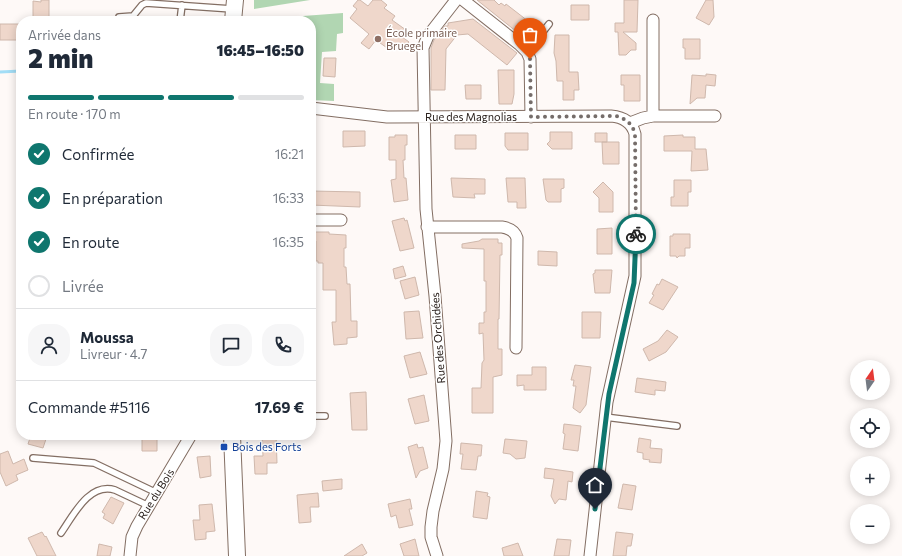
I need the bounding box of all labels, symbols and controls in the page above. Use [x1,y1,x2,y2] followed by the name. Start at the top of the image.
[513,18,547,59] pin
[519,24,541,46] icon: bag
[386,25,457,52] place label: École primaire Bruegel
[28,27,101,43] text: Arrivée dans
[373,34,383,44] marker: École primaire Bruegel
[216,41,304,59] text: 16:45–16:50
[28,42,93,73] text: 2 min
[28,106,121,122] text: En route · 170 m
[425,110,517,123] street label: Rue des Magnolias
[28,143,50,165] icon: check
[62,145,135,163] text: Confirmée
[275,146,304,162] text: 16:21
[28,187,50,209] icon: check
[62,189,163,207] text: En préparation
[273,190,304,206] text: 16:33
[616,214,656,254] courier
[625,223,647,245] icon: bike
[28,231,50,253] icon: check
[62,233,119,251] text: En route
[273,234,304,250] text: 16:35
[62,277,104,295] text: Livrée
[428,292,447,384] street label: Rue des Orchidées
[28,324,70,366] button: person
[210,324,252,366] button: chat
[262,324,304,366] button: phone
[80,328,134,346] text: Moussa
[80,346,147,362] text: Livreur · 4.7
[850,360,890,400] north arrow
[850,360,890,544] map controls
[28,398,150,416] text: Commande #5116
[255,398,304,416] text: 17.69 €
[850,408,890,448] button: locate
[232,440,301,453] place label: Bois des Forts
[219,442,229,452] marker: Bois des Forts
[850,456,890,496] button: +
[135,466,176,522] street label: Rue du Bois
[578,468,612,509] pin
[584,474,606,496] icon: home
[850,504,890,544] button: −

